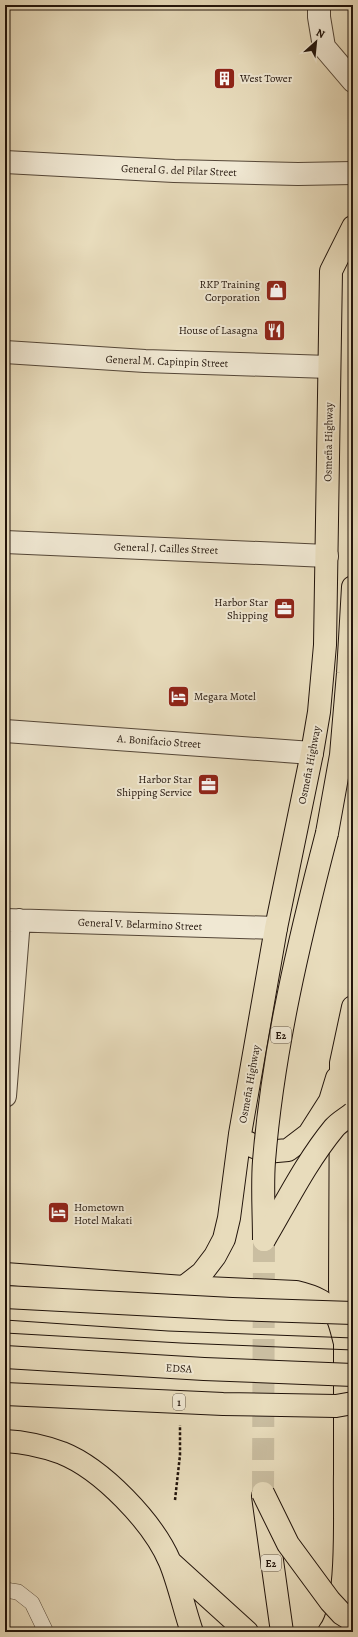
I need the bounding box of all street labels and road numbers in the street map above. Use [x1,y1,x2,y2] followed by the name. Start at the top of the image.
[121,161,237,180] street label: General G. del Pilar Street
[105,352,229,371] street label: General M. Capinpin Street
[320,402,337,482] street label: Osmeña Highway
[114,539,219,558] street label: General J. Cailles Street
[295,725,324,806] street label: Osmeña Highway
[116,731,202,752] street label: A. Bonifacio Street
[78,915,203,934] street label: General V. Belarmino Street
[271,1027,291,1043] road number: E2
[235,1044,264,1125] street label: Osmeña Highway
[165,1360,193,1377] street label: EDSA
[173,1394,185,1410] road number: 1
[261,1555,281,1571] road number: E2

